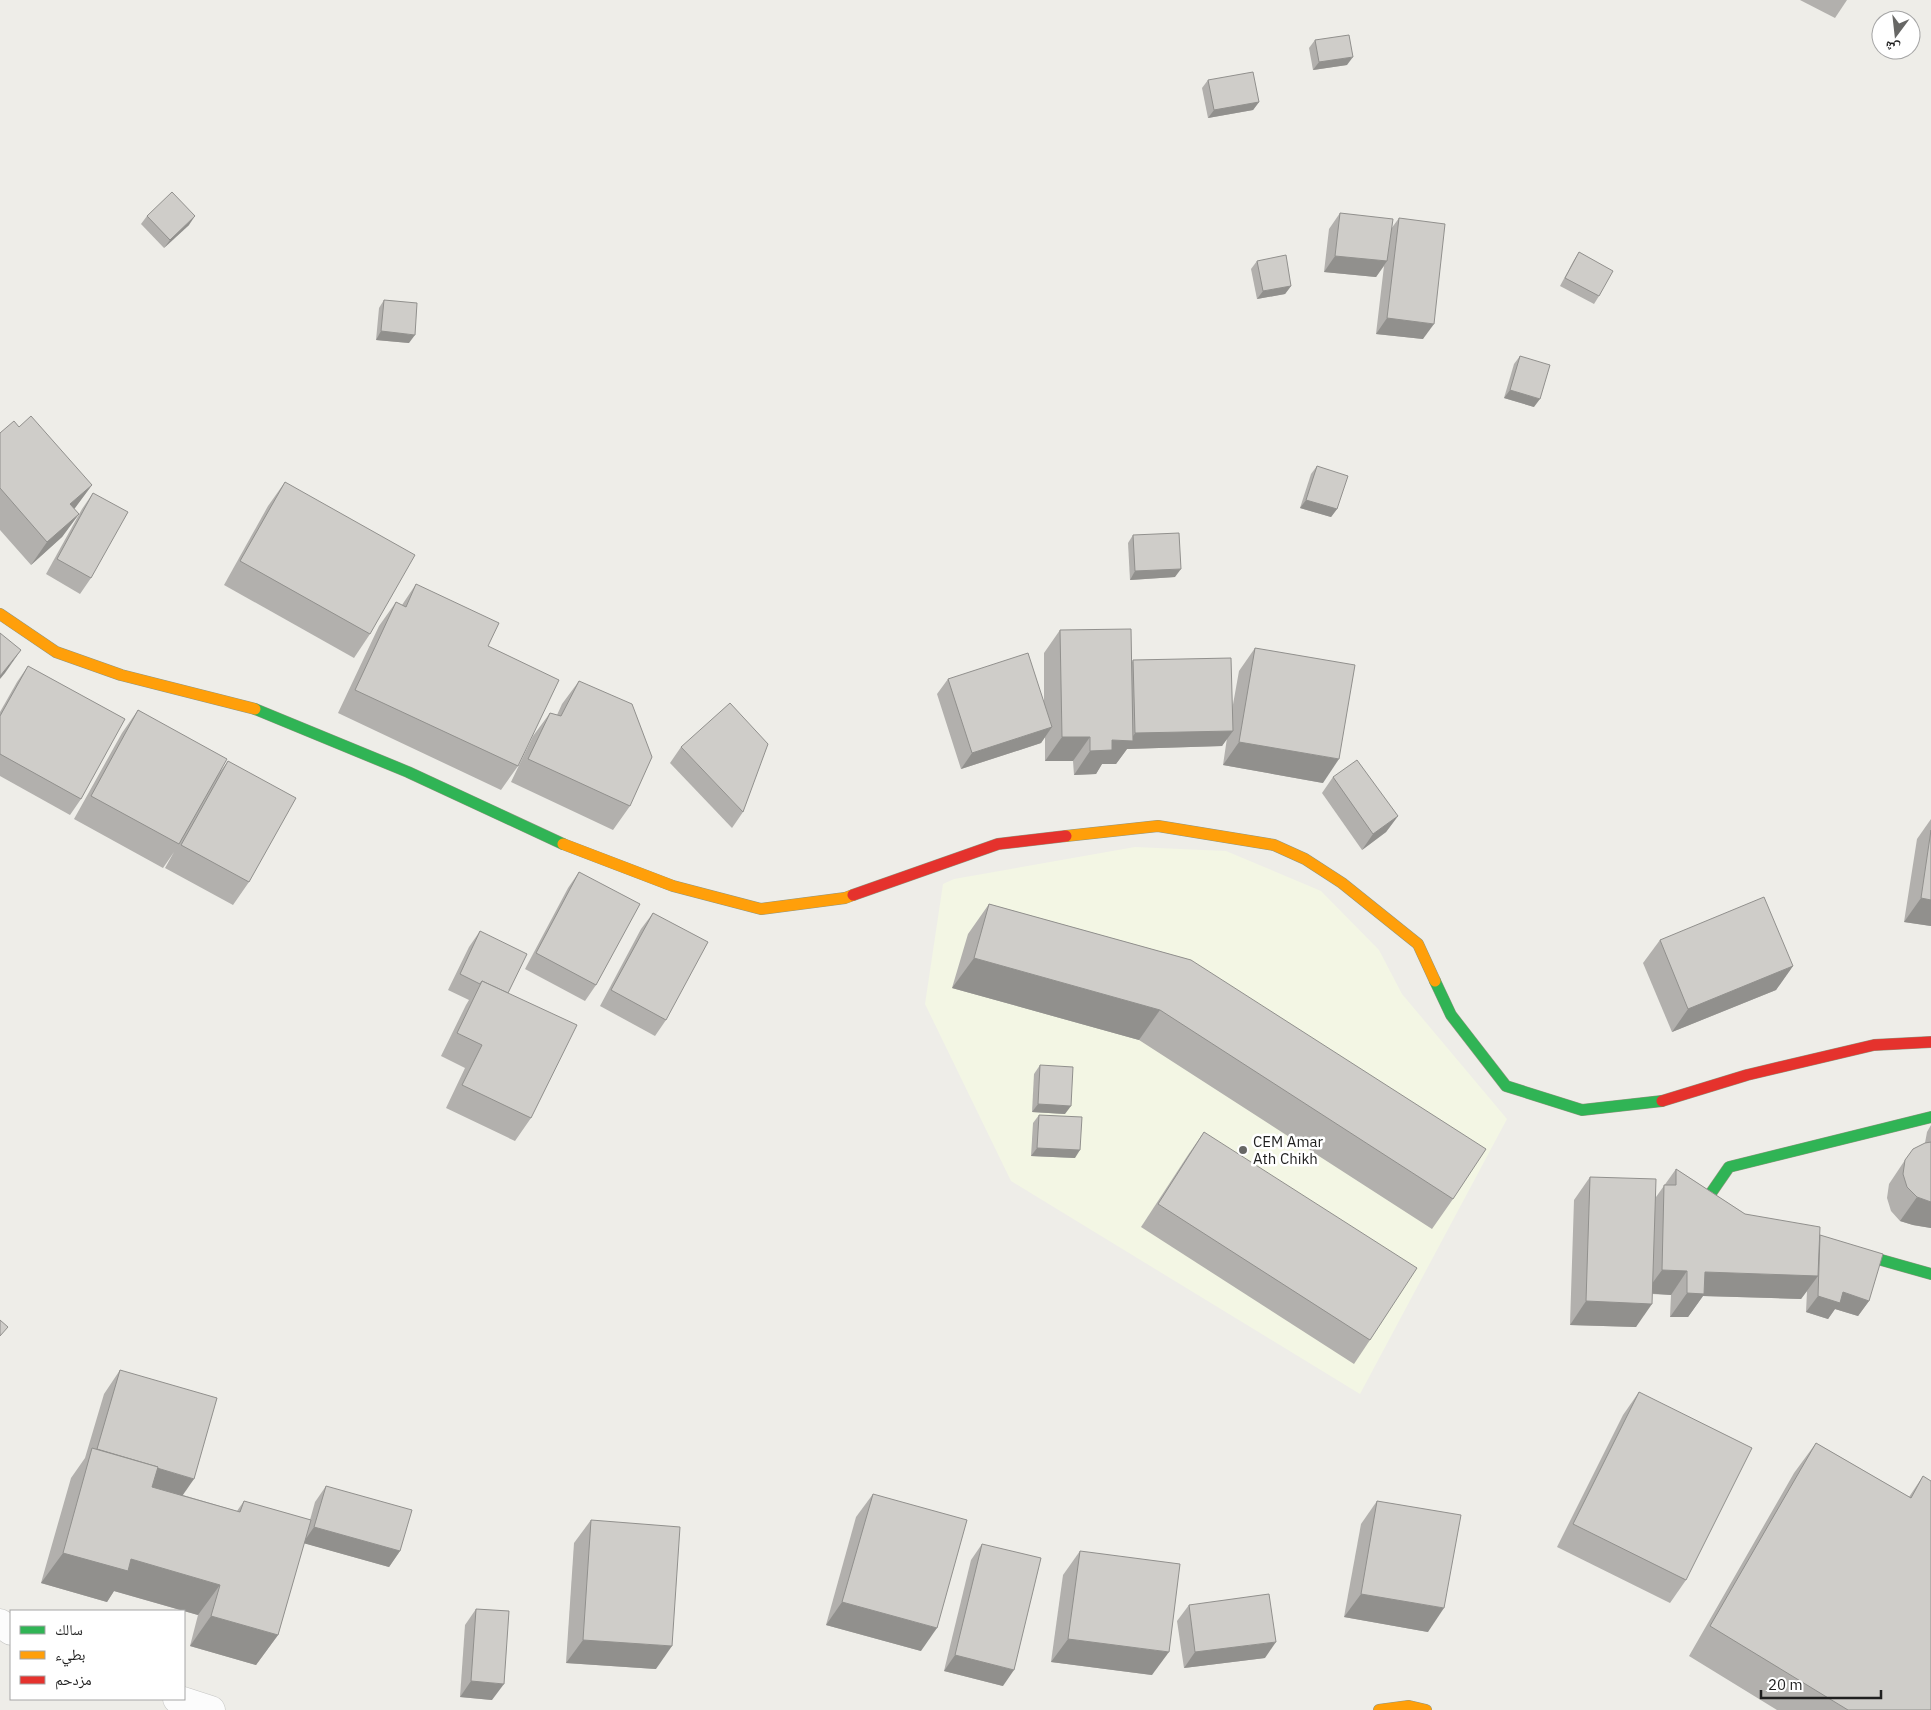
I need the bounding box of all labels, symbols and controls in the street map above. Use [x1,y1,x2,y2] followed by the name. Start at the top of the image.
[1871,10,1921,60] north arrow
[1883,37,1902,58] text: ش
[1253,1132,1324,1168] place label: CEM Amar Ath Chikh
[1237,1144,1249,1156] marker: CEM Amar Ath Chikh
[10,1610,185,1700] legend
[55,1620,83,1639] text: سالك
[55,1645,85,1667] text: بطيء
[1761,1668,1881,1700] scale bar
[55,1670,92,1690] text: مزدحم
[1768,1675,1803,1694] text: 20 m

